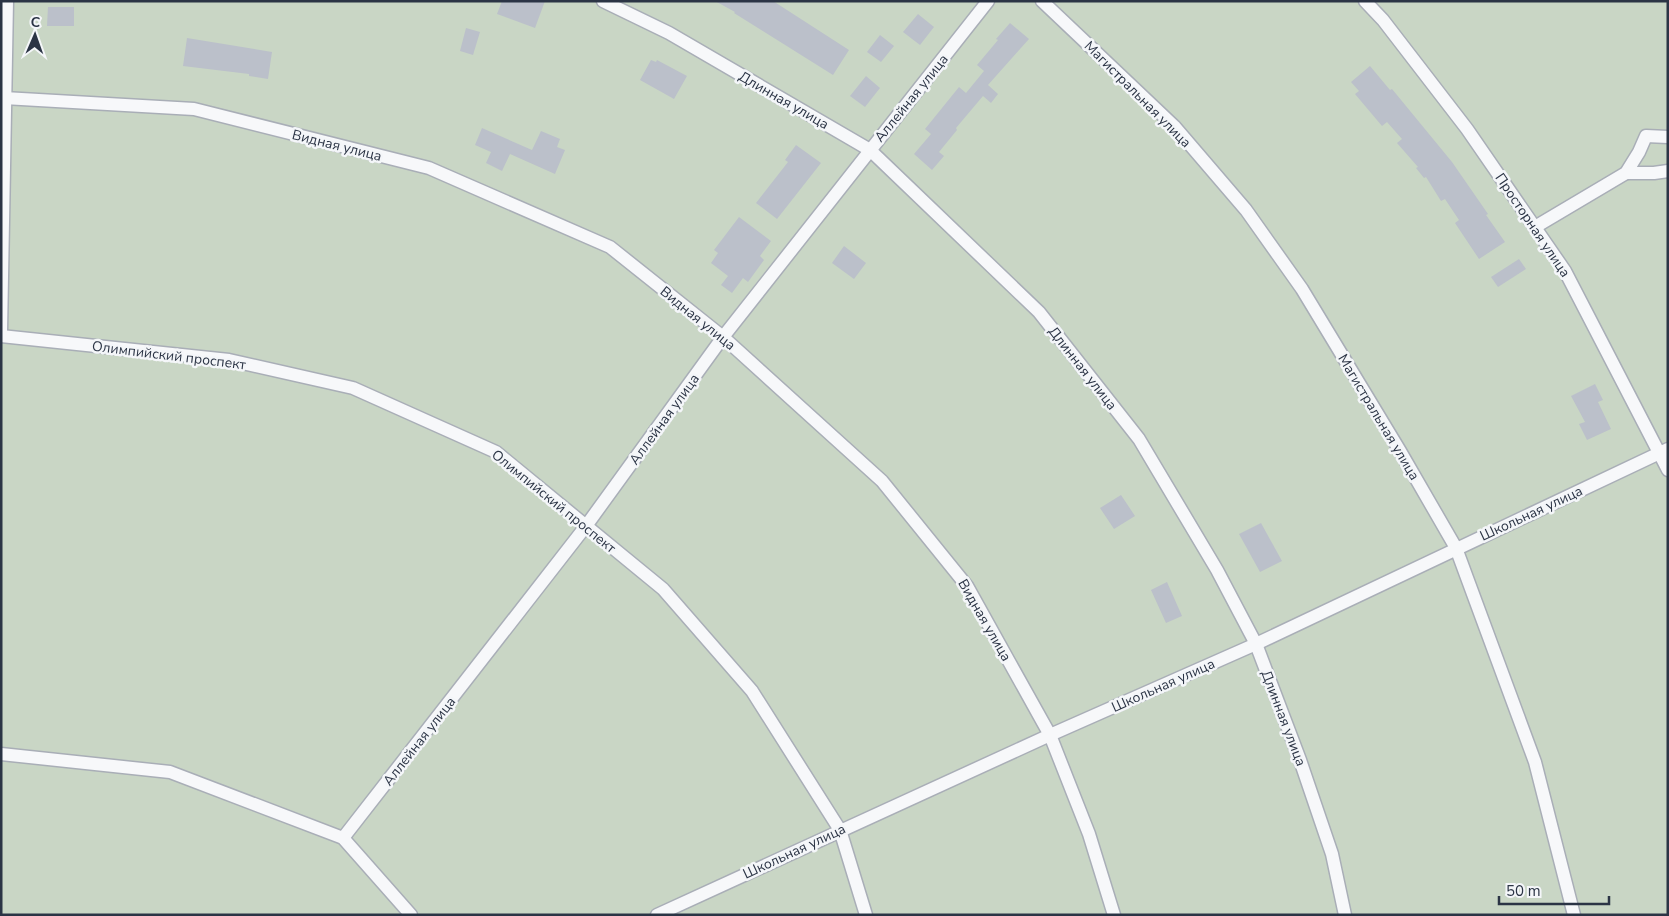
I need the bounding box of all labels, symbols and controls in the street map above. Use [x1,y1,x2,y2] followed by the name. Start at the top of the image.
[10,10,60,60] north arrow
[30,13,41,32] text: С
[1080,37,1195,152] street label: Магистральная улица
[870,50,953,146] street label: Аллейная улица
[735,67,832,134] street label: Длинная улица
[290,125,384,166] street label: Видная улица
[1491,169,1575,281] street label: Просторная улица
[656,282,739,355] street label: Видная улица
[1044,323,1121,414] street label: Длинная улица
[91,337,248,374] street label: Олимпийский проспект
[1333,351,1424,484] street label: Магистральная улица
[625,370,704,469] street label: Аллейная улица
[488,445,620,558] street label: Олимпийский проспект
[1477,481,1586,546] street label: Школьная улица
[953,576,1016,665] street label: Видная улица
[1108,654,1218,717] street label: Школьная улица
[1257,667,1311,769] street label: Длинная улица
[379,693,460,790] street label: Аллейная улица
[740,819,849,884] street label: Школьная улица
[1499,874,1609,906] scale bar
[1506,881,1541,901] text: 50 m

